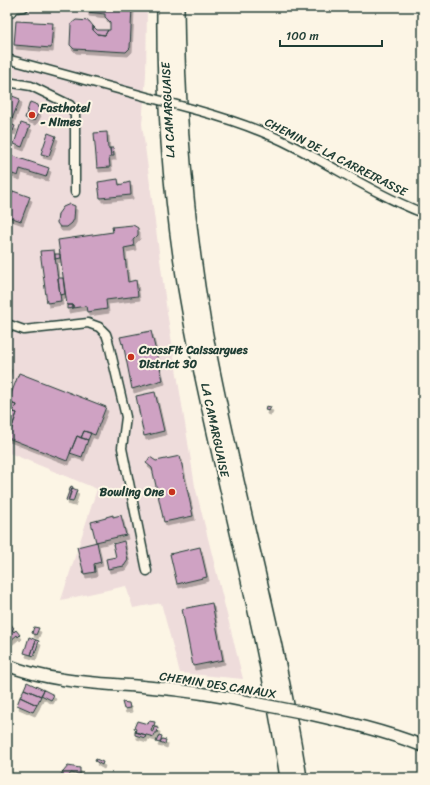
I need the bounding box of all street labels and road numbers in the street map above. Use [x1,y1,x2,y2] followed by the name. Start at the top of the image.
[154,60,181,159] street label: LA CAMARGUAISE
[261,111,412,203] street label: CHEMIN DE LA CARREIRASSE
[194,381,236,481] street label: LA CAMARGUAISE
[158,665,278,705] street label: CHEMIN DES CANAUX

